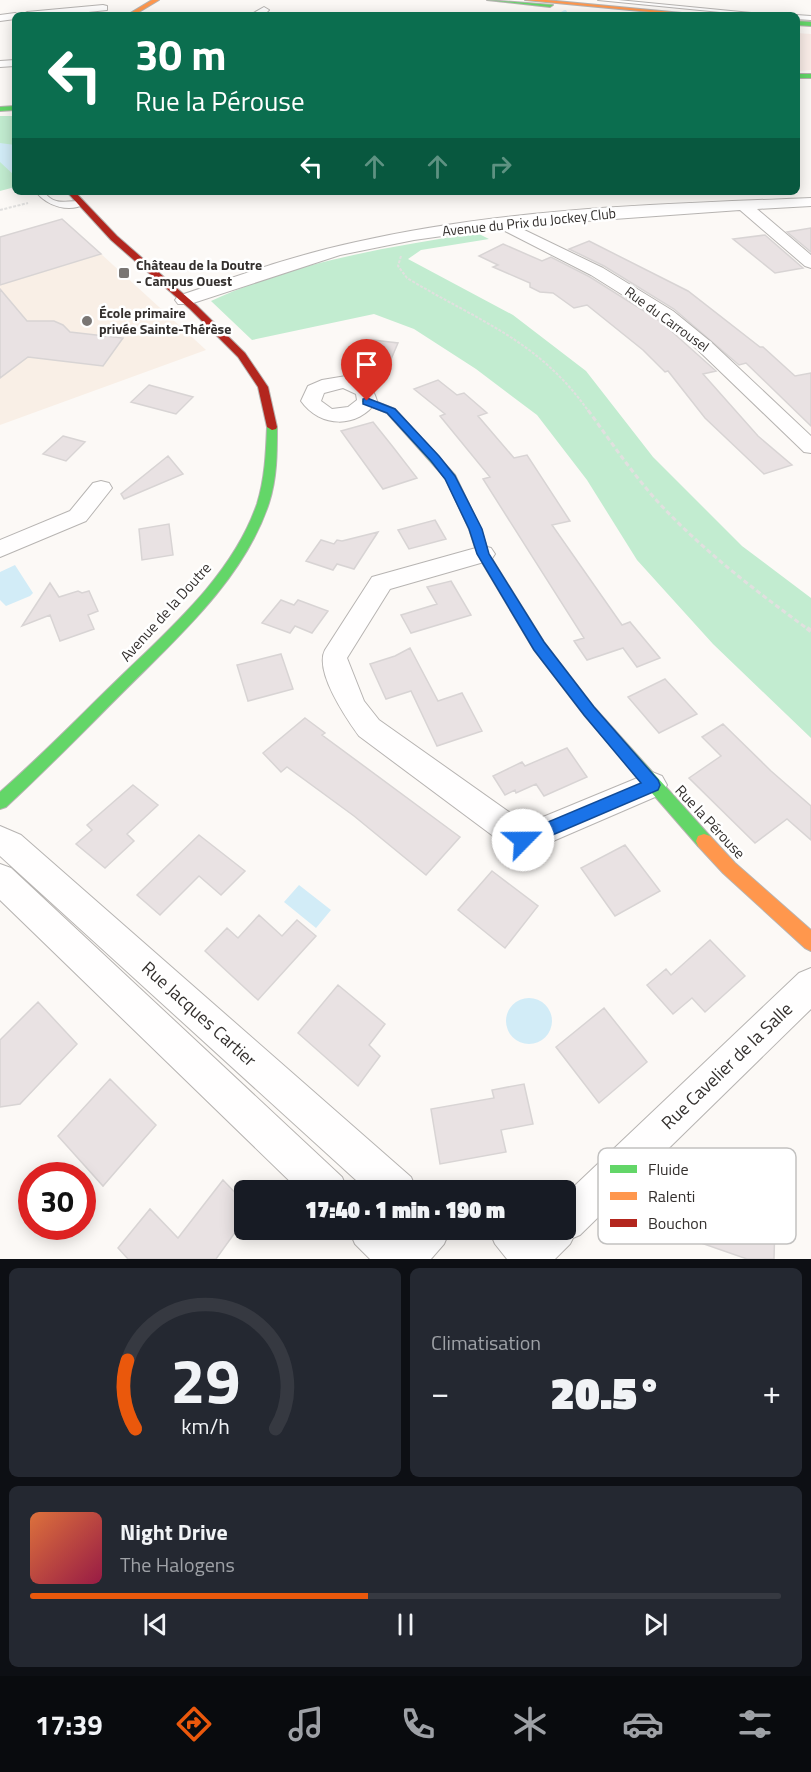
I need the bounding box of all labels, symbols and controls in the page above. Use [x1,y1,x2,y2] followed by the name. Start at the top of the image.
[135,22,227,86] text: 30 m
[36,36,114,114] icon: left
[135,80,305,121] text: Rue la Pérouse
[295,150,328,183] icon: left
[358,150,391,183] icon: ahead
[421,150,454,183] icon: ahead
[484,150,517,183] icon: right
[441,202,617,241] street label: Avenue du Prix du Jockey Club
[136,254,262,291] place label: Château de la Doutre - Campus Ouest
[117,266,131,280] marker: Château de la Doutre - Campus Ouest
[621,281,714,356] street label: Rue du Carrousel
[99,302,231,339] place label: École primaire privée Sainte-Thérèse
[80,314,94,328] marker: École primaire privée Sainte-Thérèse
[341,339,392,401] pin
[350,348,383,381] icon: arrive
[115,557,217,666] street label: Avenue de la Doutre
[670,779,751,864] street label: Rue la Pérouse
[491,808,555,872] position arrow
[136,955,263,1073] street label: Rue Jacques Cartier
[655,996,798,1136] street label: Rue Cavelier de la Salle
[598,1148,796,1244] legend
[648,1157,689,1181] text: Fluide
[18,1162,96,1240] speed limit sign: 30
[648,1184,695,1208] text: Ralenti
[305,1193,505,1227] text: 17:40 · 1 min · 190 m
[648,1211,707,1235] text: Bouchon
[431,1327,541,1358] text: Climatisation
[170,1332,240,1427] text: 29
[550,1358,662,1426] text: 20.5°
[431,1367,449,1417] text: −
[763,1367,781,1417] text: +
[181,1411,229,1443] text: km/h
[120,1515,228,1549] text: Night Drive
[120,1549,235,1580] text: The Halogens
[139,1608,172,1641] icon: previous
[389,1608,422,1641] icon: pause
[639,1608,672,1641] icon: next
[173,1703,215,1745] icon: directions
[285,1703,327,1745] icon: music
[397,1703,439,1745] icon: phone
[509,1703,551,1745] icon: climate
[622,1703,664,1745] icon: car
[734,1703,776,1745] icon: filters
[35,1704,103,1745] text: 17:39

